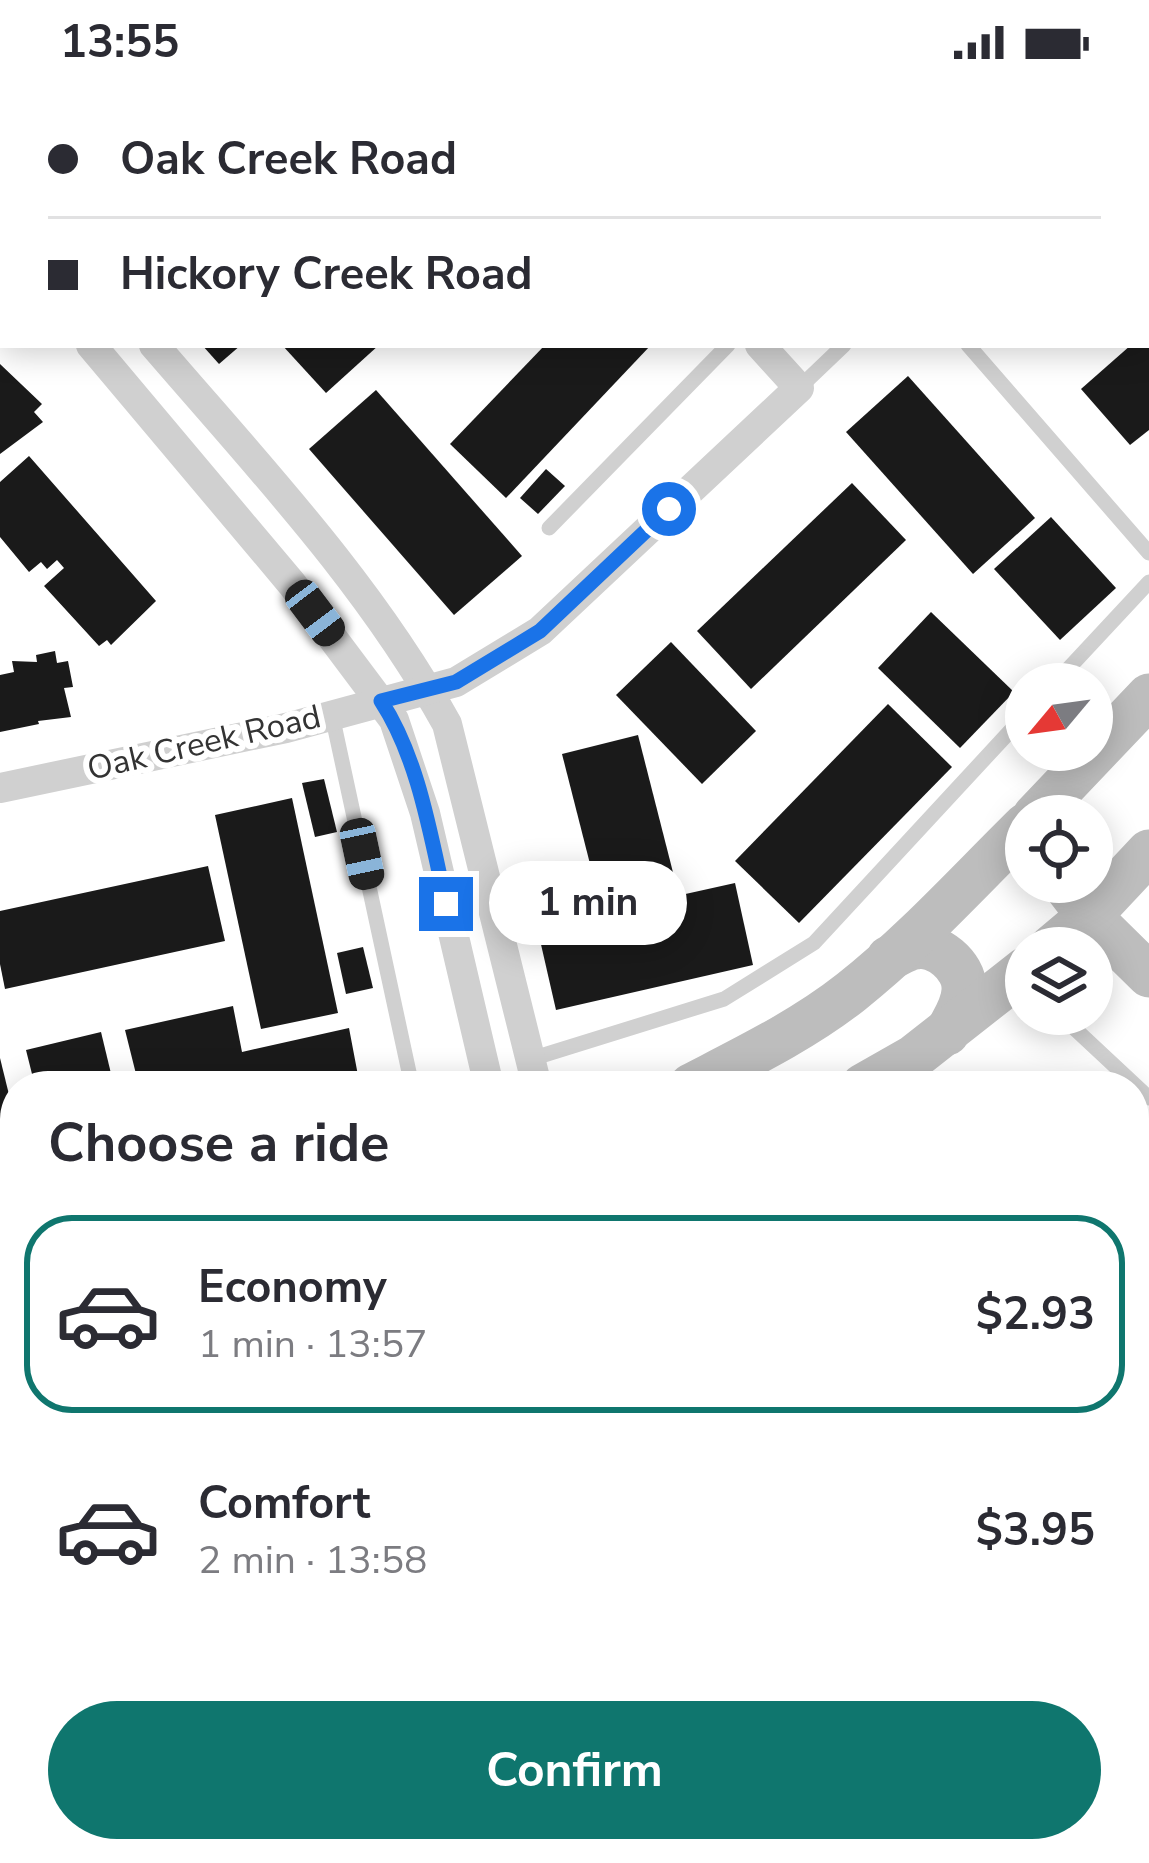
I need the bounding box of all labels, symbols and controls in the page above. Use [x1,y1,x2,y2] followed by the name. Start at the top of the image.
[60,12,179,73] text: 13:55
[120,129,457,190] text: Oak Creek Road
[120,244,533,305] text: Hickory Creek Road
[642,482,696,536] route start
[279,573,351,653] car
[1005,663,1113,771] north arrow
[1005,663,1113,1035] map controls
[83,694,325,792] street label: Oak Creek Road
[1005,795,1113,903] button: locate
[337,815,387,893] car
[488,862,686,946] callout: 1 min
[538,876,638,929] text: 1 min
[419,877,473,931] route end
[1005,927,1113,1035] button: layers
[48,1106,389,1180] text: Choose a ride
[198,1257,387,1318] text: Economy
[54,1260,162,1368] icon: car
[976,1284,1095,1345] text: $2.93
[198,1318,427,1371] text: 1 min · 13:57
[198,1473,370,1534] text: Comfort
[54,1476,162,1584] icon: car
[976,1500,1095,1561] text: $3.95
[198,1534,427,1587] text: 2 min · 13:58
[48,1701,1101,1839] button: Confirm

